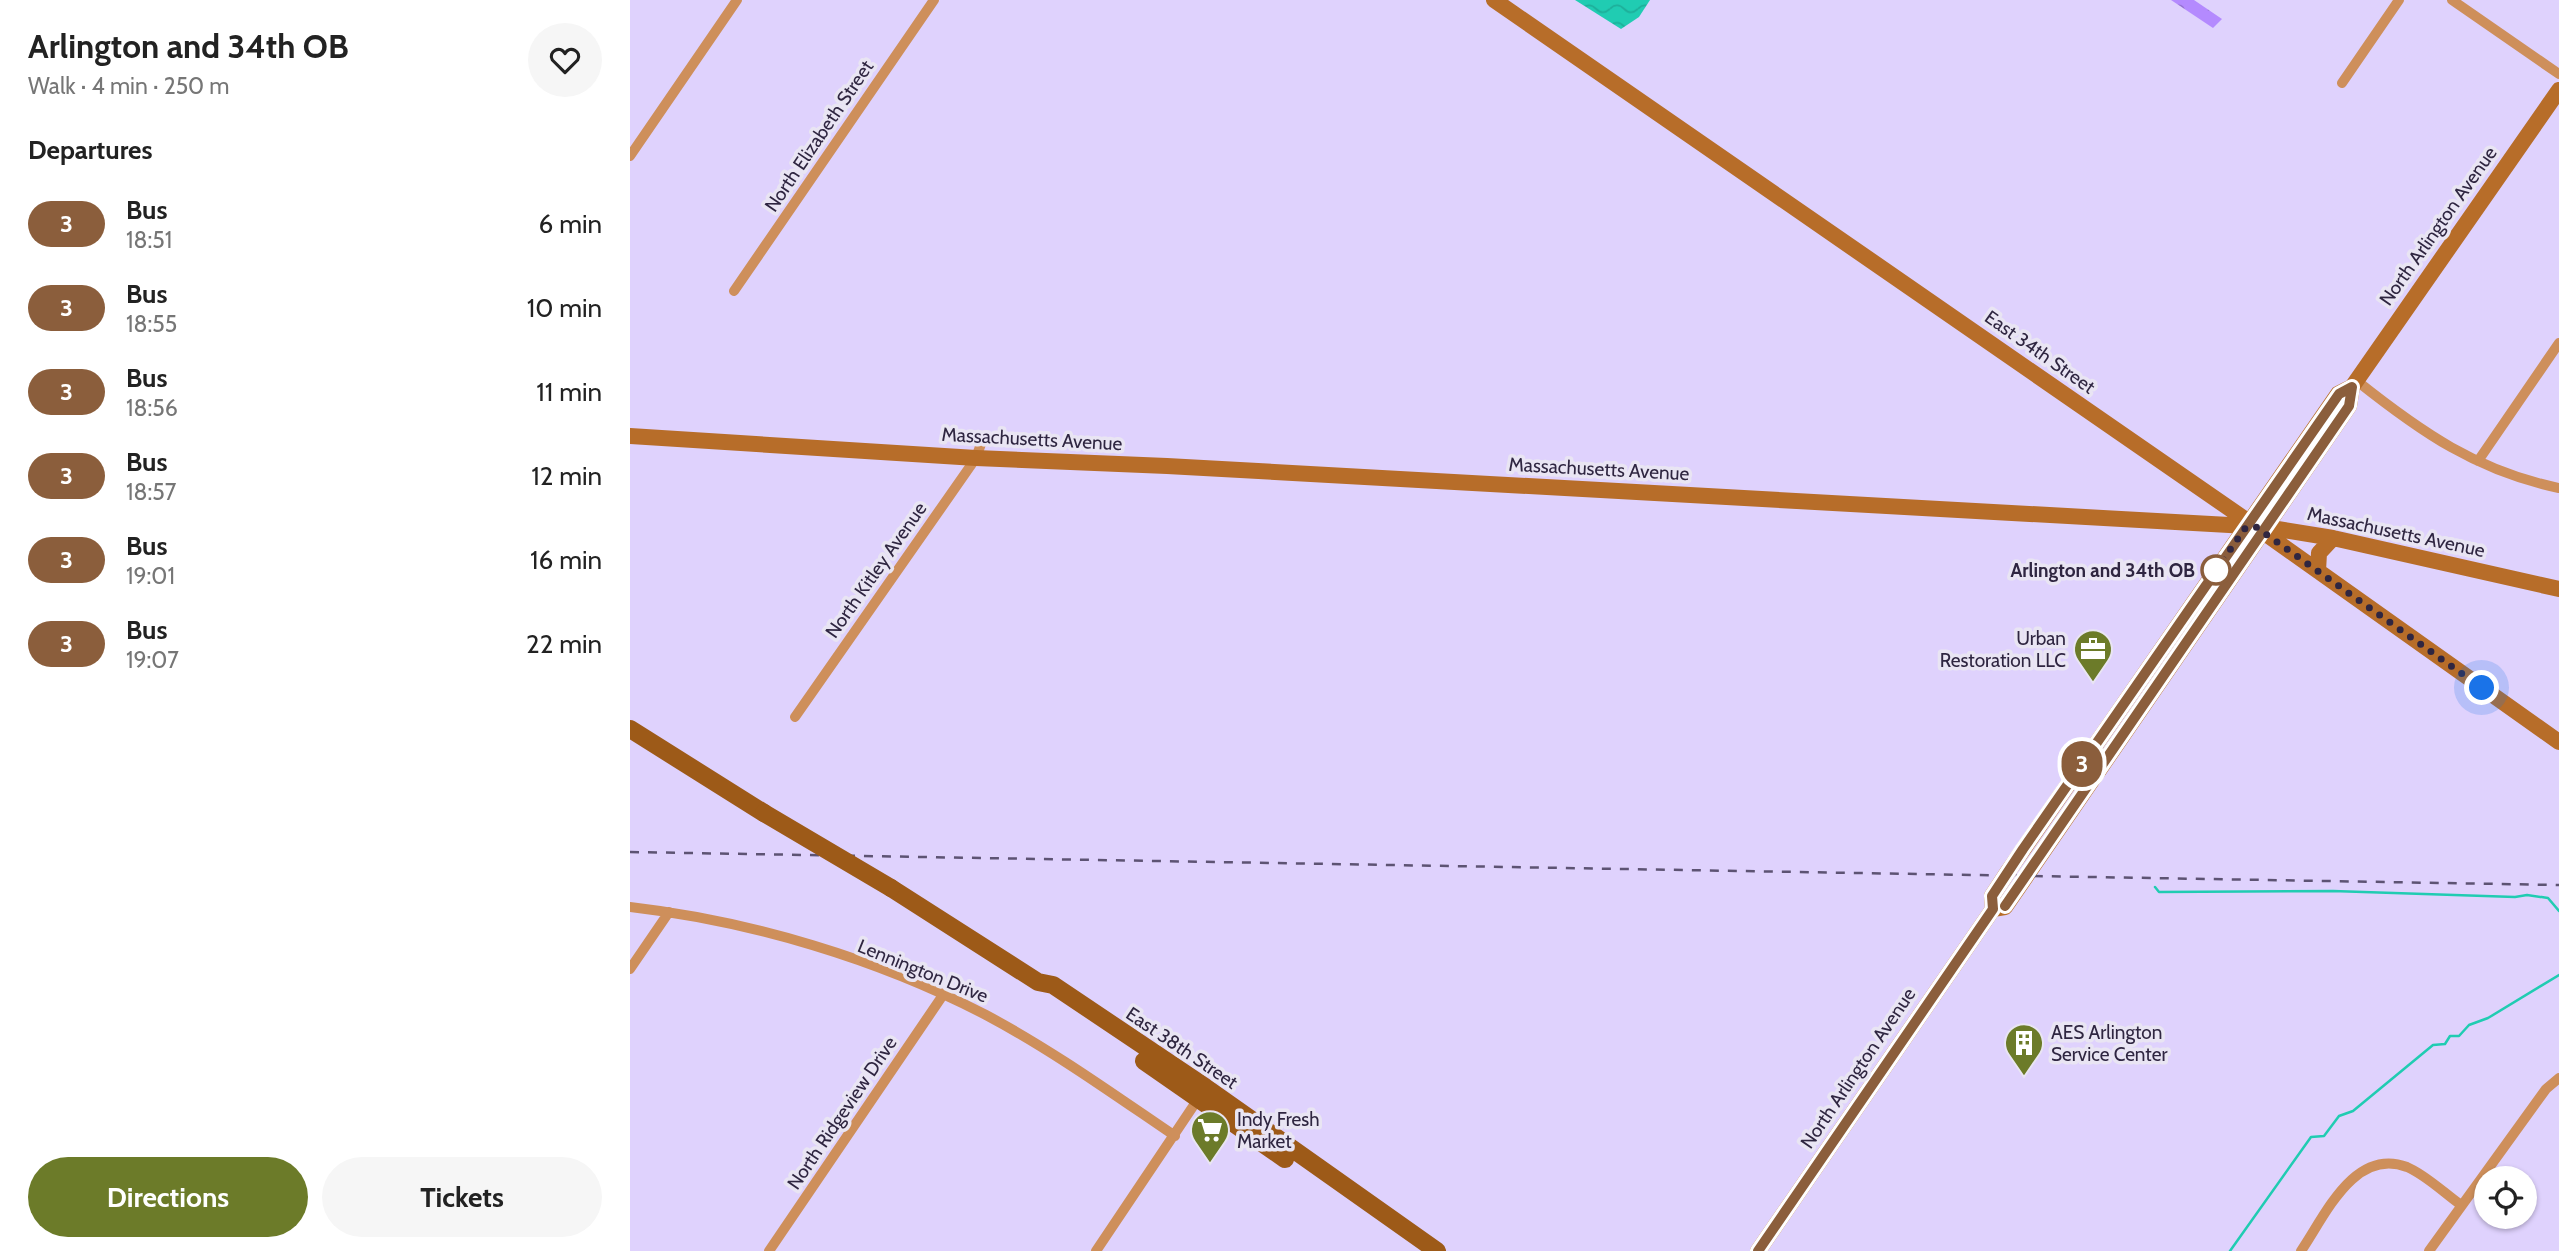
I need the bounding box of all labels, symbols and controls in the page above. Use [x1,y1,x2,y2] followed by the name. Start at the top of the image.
[528,23,602,97] button: heart
[28,26,349,66] text: Arlington and 34th OB
[760,55,879,216] street label: North Elizabeth Street
[28,72,230,100] text: Walk · 4 min · 250 m
[28,134,152,166] text: Departures
[2374,142,2502,310] street label: North Arlington Avenue
[126,194,167,226] text: Bus
[539,208,602,240] text: 6 min
[60,209,73,238] text: 3
[126,226,172,254] text: 18:51
[126,278,167,310] text: Bus
[527,292,602,324] text: 10 min
[60,293,73,322] text: 3
[1980,306,2100,399] street label: East 34th Street
[126,310,177,338] text: 18:55
[126,362,167,394] text: Bus
[536,376,602,408] text: 11 min
[60,377,73,406] text: 3
[126,394,178,422] text: 18:56
[941,423,1123,455] street label: Massachusetts Avenue
[126,446,167,478] text: Bus
[1508,453,1690,485] street label: Massachusetts Avenue
[531,460,602,492] text: 12 min
[60,461,73,490] text: 3
[126,478,176,506] text: 18:57
[821,498,932,642] street label: North Kitley Avenue
[2305,502,2487,562] street label: Massachusetts Avenue
[126,530,167,562] text: Bus
[530,544,602,576] text: 16 min
[60,545,73,574] text: 3
[2201,555,2231,585] marker: Arlington and 34th OB
[2010,559,2195,582] place label: Arlington and 34th OB
[126,562,175,590] text: 19:01
[126,614,167,646] text: Bus
[1940,627,2066,672] place label: Urban Restoration LLC
[526,628,602,660] text: 22 min
[2072,628,2114,683] office icon: Urban Restoration LLC
[60,629,73,658] text: 3
[126,646,179,674] text: 19:07
[2464,670,2499,705] your location
[2059,741,2105,787] line badge: 3
[2076,749,2088,778] text: 3
[854,934,992,1008] street label: Lennington Drive
[1796,983,1920,1153] street label: North Arlington Avenue
[1122,1002,1243,1094] street label: East 38th Street
[2051,1021,2167,1066] place label: AES Arlington Service Center
[2003,1022,2045,1077] building icon: AES Arlington Service Center
[782,1032,902,1194] street label: North Ridgeview Drive
[1237,1108,1319,1153] place label: Indy Fresh Market
[1189,1109,1231,1164] supermarket icon: Indy Fresh Market
[28,1157,308,1237] button: Directions
[322,1157,602,1237] button: Tickets
[2474,1166,2537,1229] map controls
[2474,1166,2537,1229] button: locate

